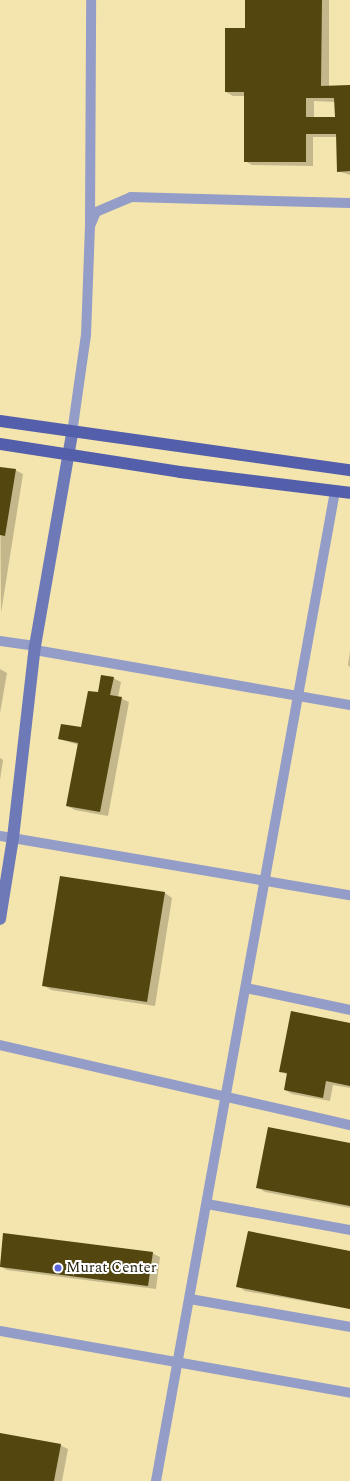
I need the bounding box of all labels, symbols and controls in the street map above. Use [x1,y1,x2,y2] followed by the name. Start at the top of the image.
[66,1259,157,1277] place label: Murat Center
[53,1263,63,1273] marker: Murat Center

